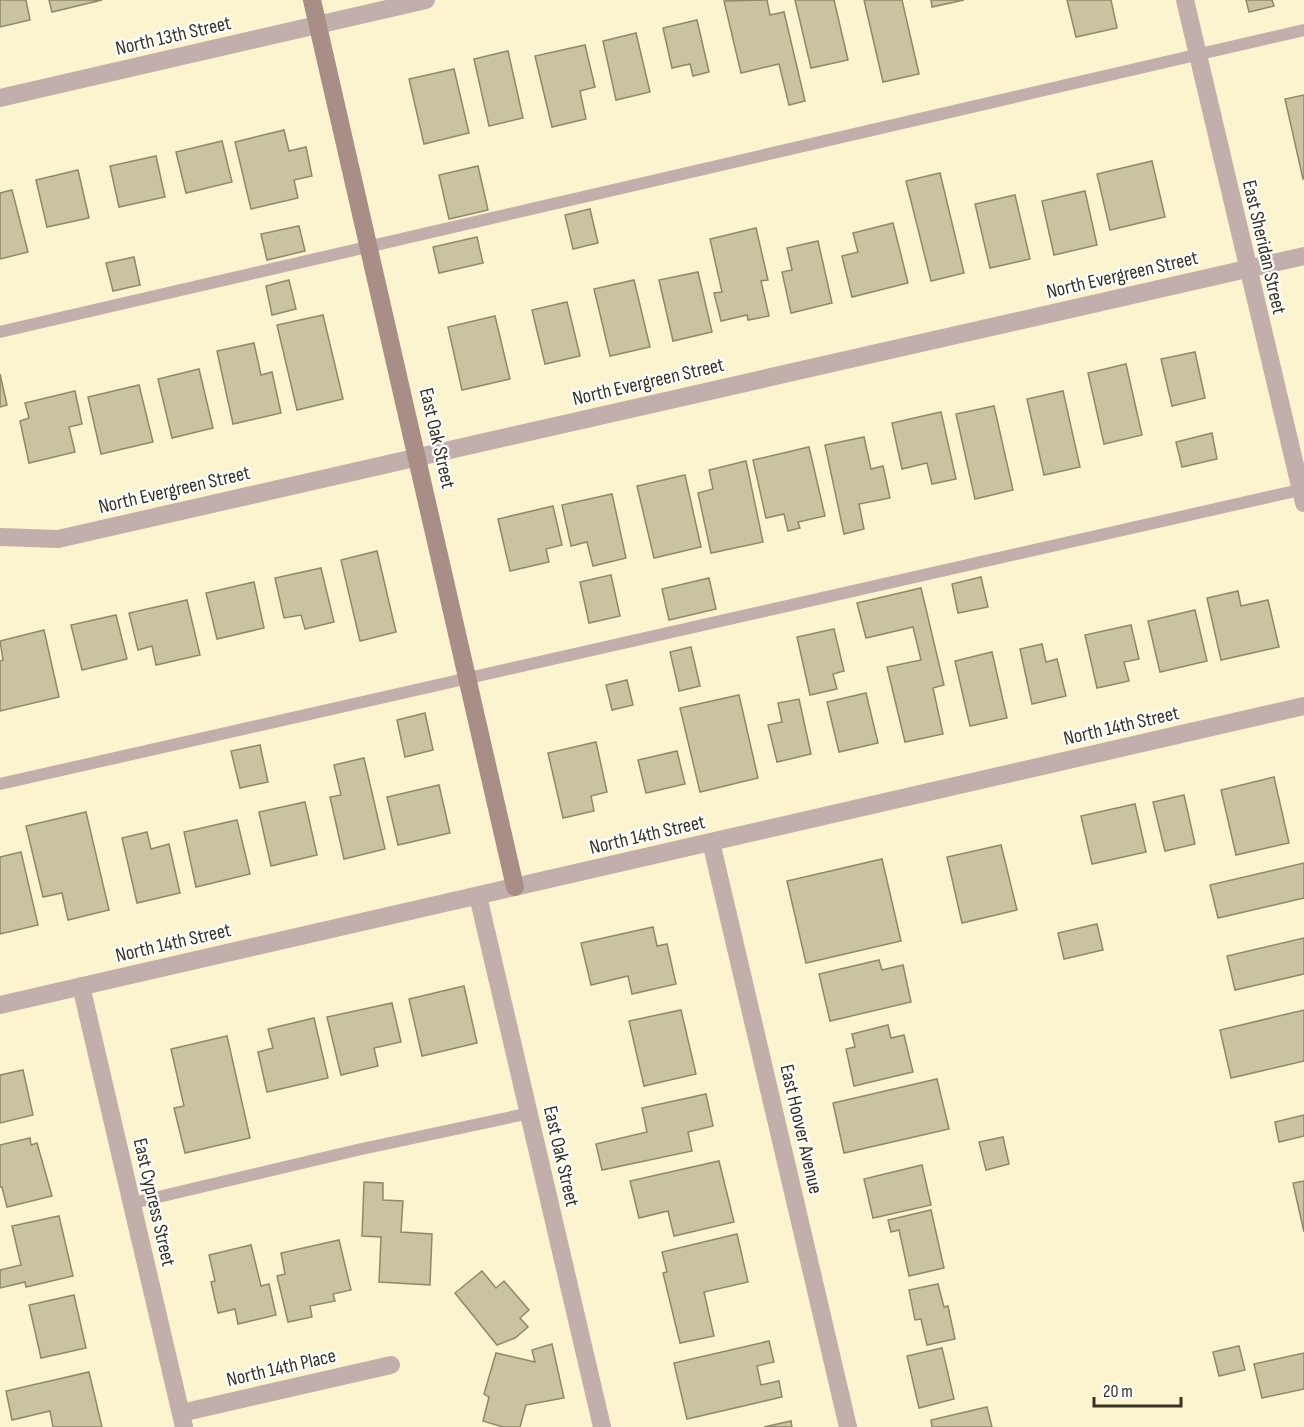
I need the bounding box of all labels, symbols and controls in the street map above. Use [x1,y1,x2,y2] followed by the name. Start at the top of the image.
[113,11,233,61] street label: North 13th Street
[1237,178,1291,317] street label: East Sheridan Street
[1044,246,1200,304] street label: North Evergreen Street
[570,353,726,411] street label: North Evergreen Street
[414,386,460,491] street label: East Oak Street
[96,461,252,519] street label: North Evergreen Street
[1061,701,1181,751] street label: North 14th Street
[587,810,707,860] street label: North 14th Street
[113,918,233,968] street label: North 14th Street
[774,1062,828,1196] street label: East Hoover Avenue
[538,1104,584,1209] street label: East Oak Street
[128,1136,180,1269] street label: East Cypress Street
[224,1344,338,1392] street label: North 14th Place
[1094,1370,1181,1408] scale bar
[1103,1381,1133,1402] text: 20 m

